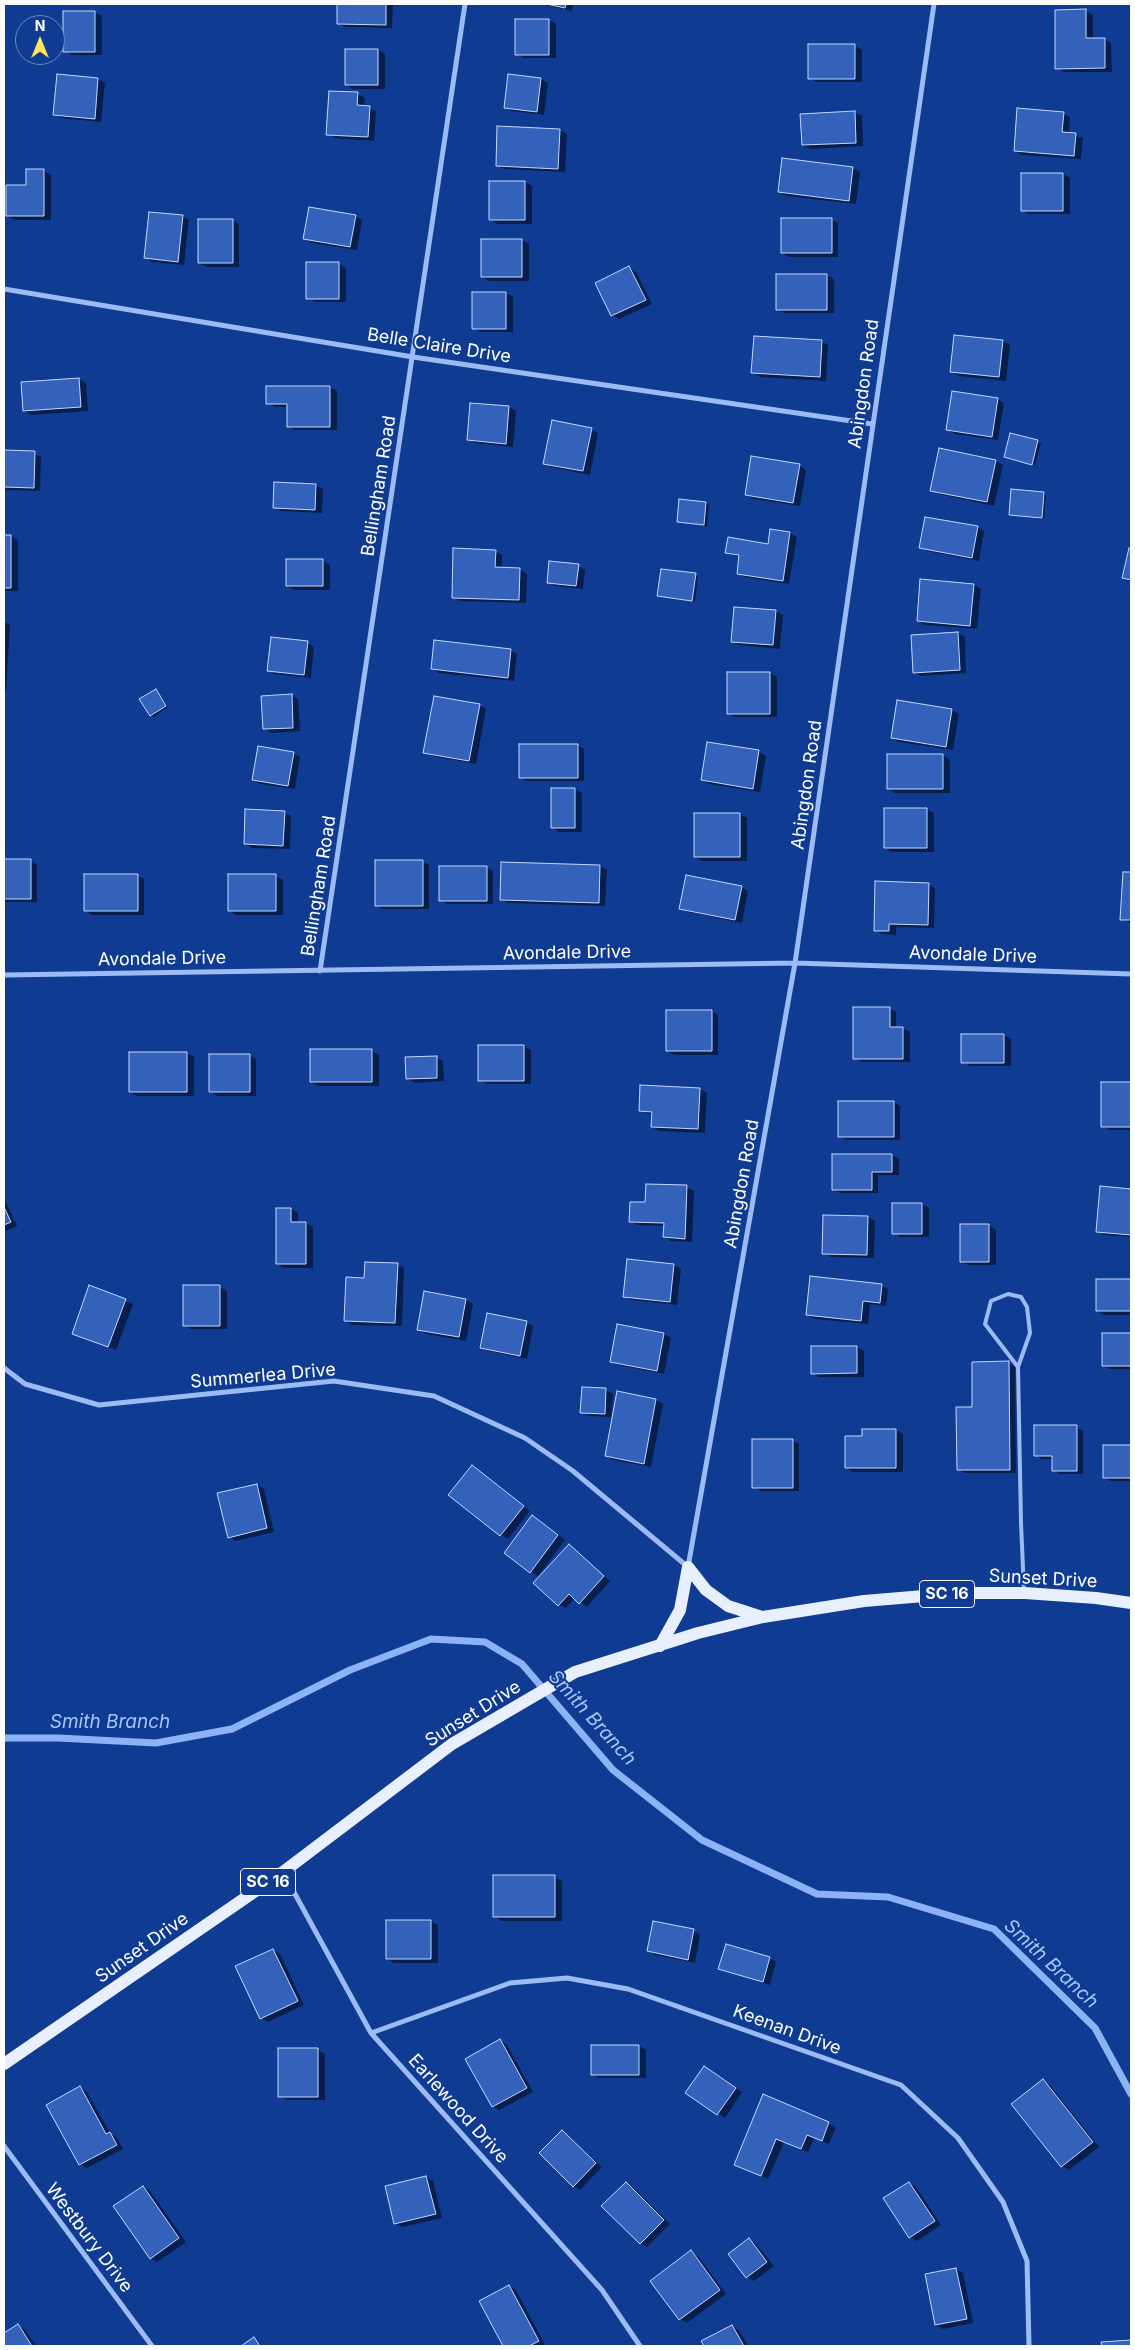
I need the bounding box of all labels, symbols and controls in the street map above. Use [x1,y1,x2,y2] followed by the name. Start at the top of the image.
[15,15,65,65] north arrow
[35,17,45,34] text: N
[844,318,884,450] street label: Abingdon Road
[366,324,512,368] street label: Belle Claire Drive
[357,414,401,558] street label: Bellingham Road
[787,719,827,851] street label: Abingdon Road
[297,814,341,958] street label: Bellingham Road
[503,941,631,965] street label: Avondale Drive
[909,942,1037,968] street label: Avondale Drive
[98,947,226,971] street label: Avondale Drive
[720,1118,764,1250] street label: Abingdon Road
[189,1359,337,1393] street label: Summerlea Drive
[988,1565,1098,1593] street label: Sunset Drive
[920,1580,974,1608] road number: SC 16
[543,1666,641,1770] water label: Smith Branch
[421,1676,525,1752] street label: Sunset Drive
[50,1711,170,1733] water label: Smith Branch
[240,1868,296,1895] road number: SC 16
[91,1908,193,1988] street label: Sunset Drive
[999,1915,1103,2013] water label: Smith Branch
[730,2000,844,2060] street label: Keenan Drive
[403,2050,513,2168] street label: Earlewood Drive
[41,2179,137,2297] street label: Westbury Drive

